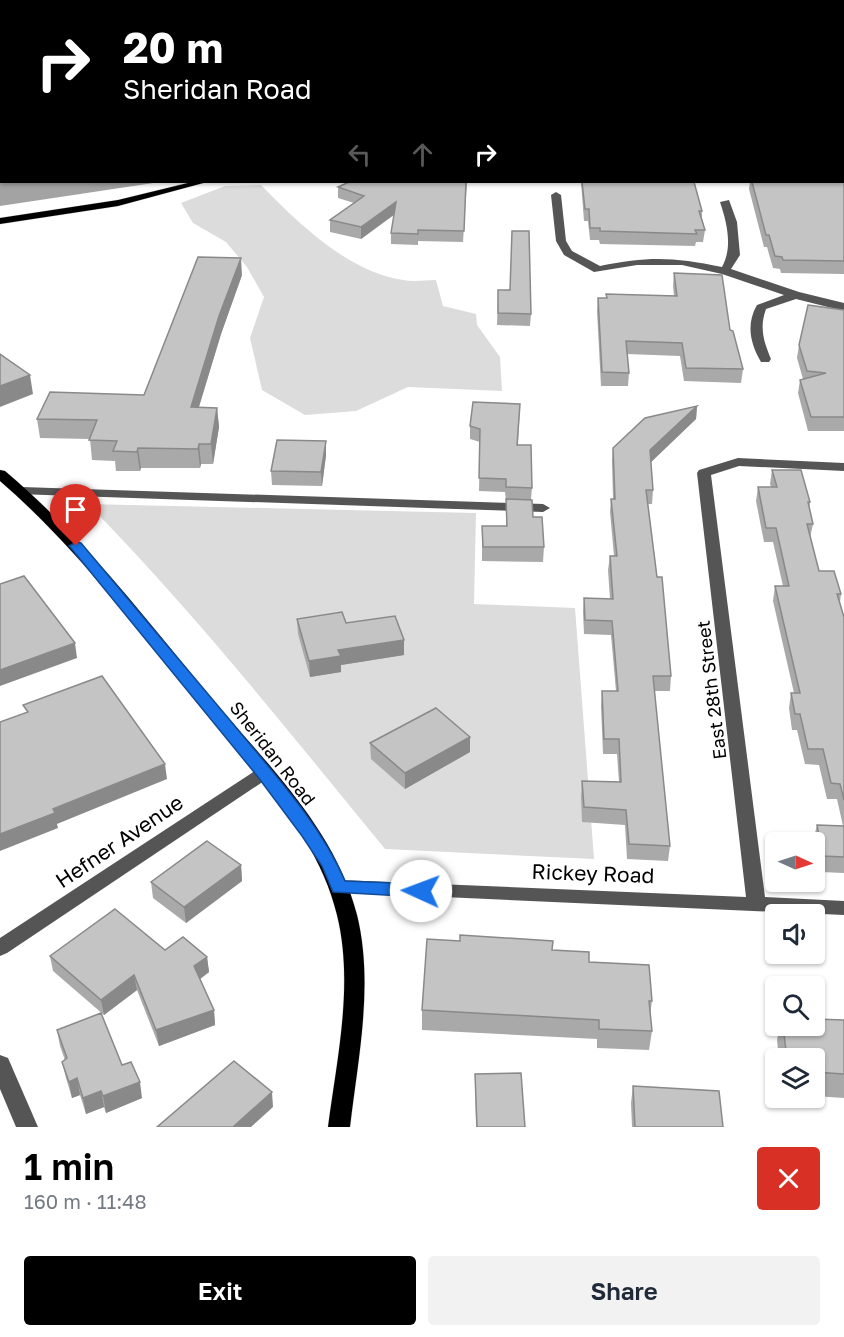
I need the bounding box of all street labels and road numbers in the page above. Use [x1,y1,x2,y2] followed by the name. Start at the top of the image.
[692,619,730,761] street label: East 28th Street
[226,697,320,809] street label: Sheridan Road
[50,789,188,893] street label: Hefner Avenue
[531,858,655,888] street label: Rickey Road

